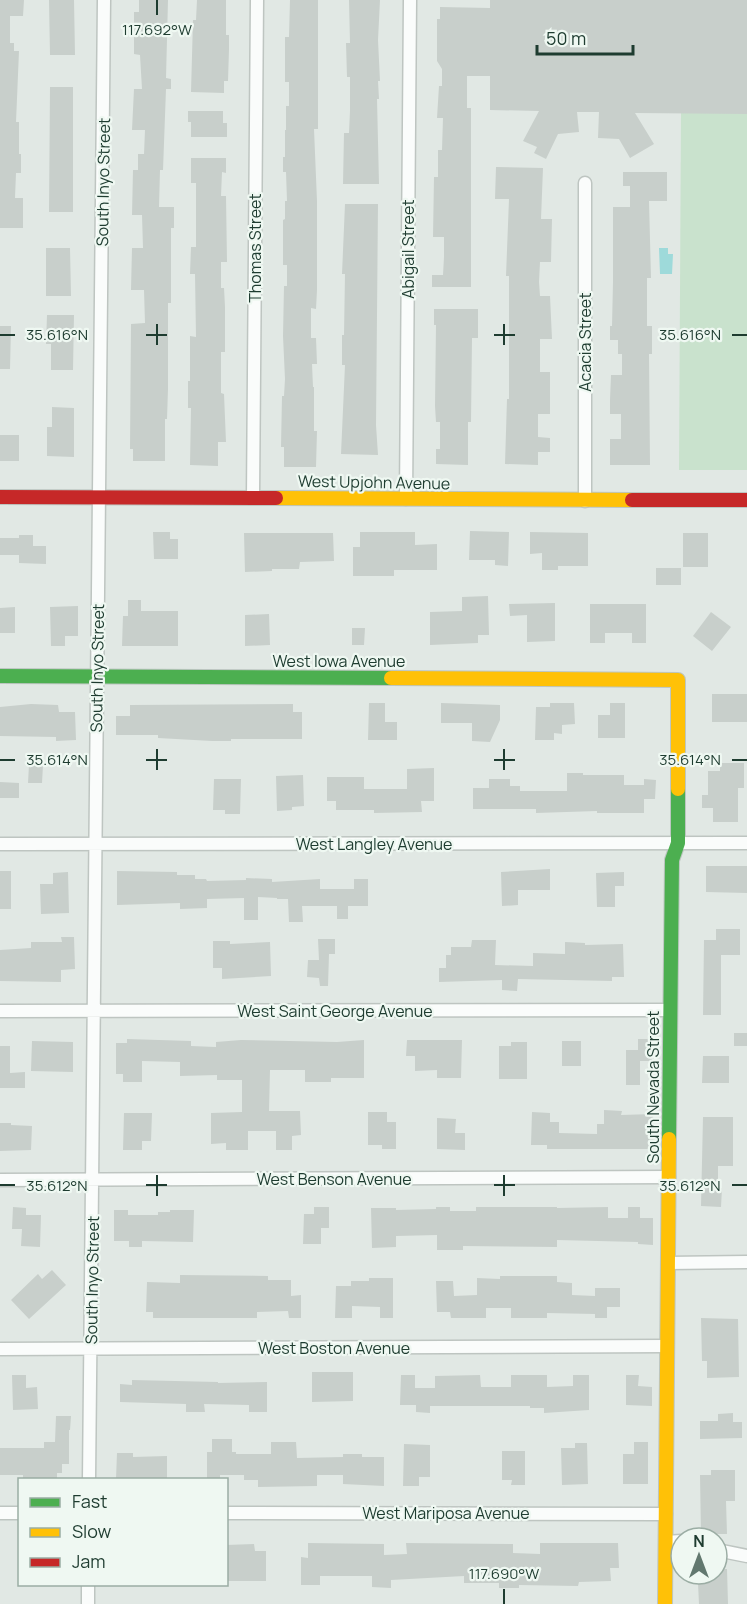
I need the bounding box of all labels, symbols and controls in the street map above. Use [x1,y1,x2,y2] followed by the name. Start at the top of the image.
[537,18,633,56] scale bar
[122,19,192,40] text: 117.692°W
[546,26,586,50] text: 50 m
[91,117,115,247] street label: South Inyo Street
[244,193,266,303] street label: Thomas Street
[397,199,419,299] street label: Abigail Street
[574,292,596,392] street label: Acacia Street
[26,324,88,345] text: 35.616°N
[659,324,721,345] text: 35.616°N
[298,470,450,494] street label: West Upjohn Avenue
[85,603,109,733] street label: South Inyo Street
[273,650,405,672] street label: West Iowa Avenue
[26,749,88,770] text: 35.614°N
[659,749,721,770] text: 35.614°N
[296,833,452,855] street label: West Langley Avenue
[237,1000,433,1022] street label: West Saint George Avenue
[642,1010,664,1164] street label: South Nevada Street
[256,1168,412,1190] street label: West Benson Avenue
[26,1175,88,1196] text: 35.612°N
[659,1175,721,1196] text: 35.612°N
[80,1215,104,1345] street label: South Inyo Street
[258,1337,410,1359] street label: West Boston Avenue
[18,1478,228,1586] legend
[72,1489,107,1513] text: Fast
[362,1502,530,1524] street label: West Mariposa Avenue
[72,1519,112,1543] text: Slow
[669,1526,729,1586] north arrow
[693,1530,705,1552] text: N
[72,1549,106,1573] text: Jam
[469,1563,539,1584] text: 117.690°W

